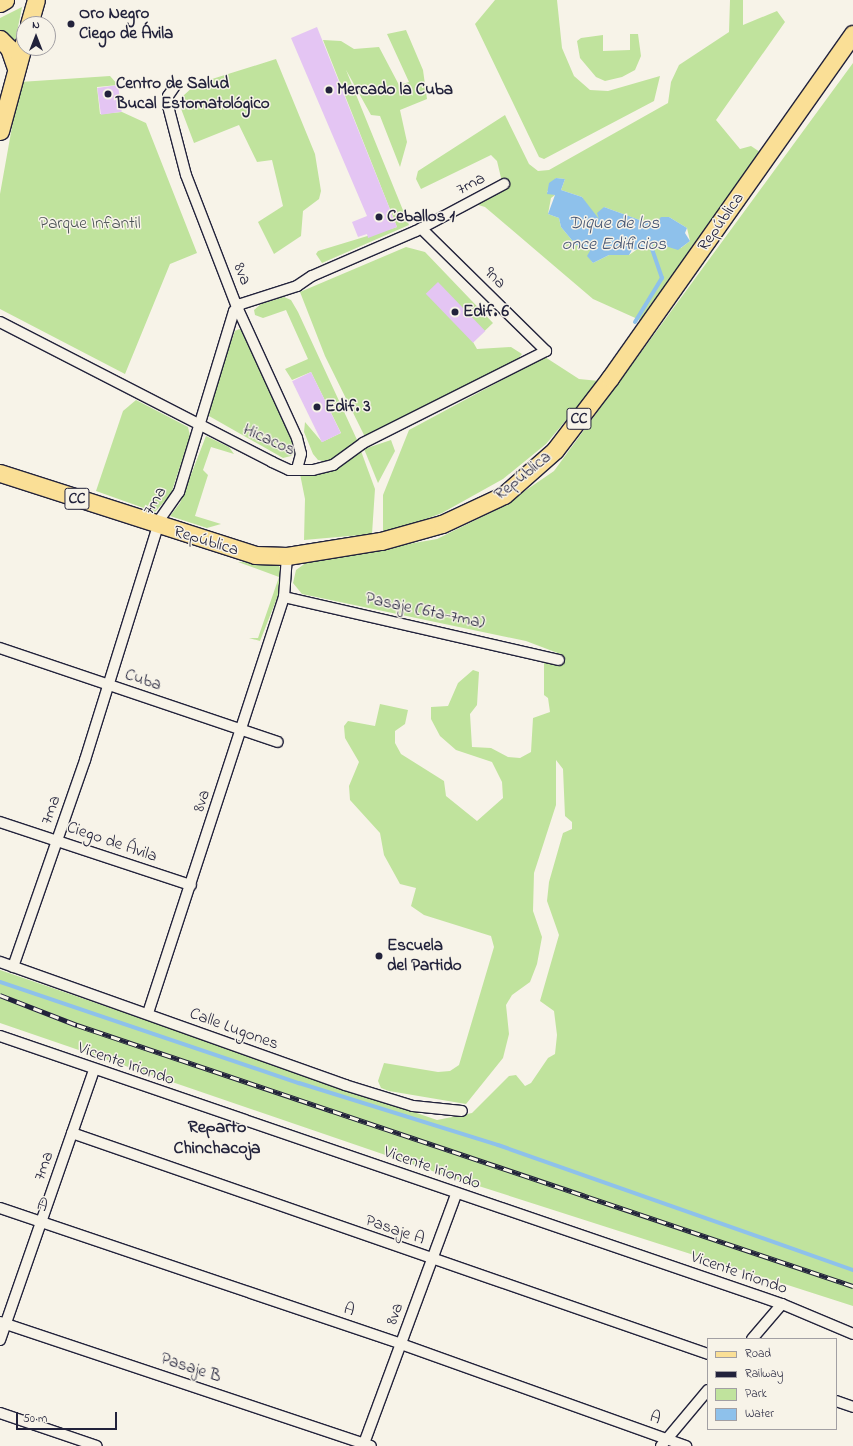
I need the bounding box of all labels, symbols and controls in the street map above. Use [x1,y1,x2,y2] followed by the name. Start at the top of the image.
[79,4,173,44] place label: Oro Negro Ciego de Ávila
[16,16,56,56] north arrow
[32,17,40,33] text: N
[66,19,76,29] marker: Oro Negro Ciego de Ávila
[116,74,270,114] place label: Centro de Salud Bucal Estomatológico
[337,80,453,100] place label: Mercado la Cuba
[324,85,334,95] marker: Mercado la Cuba
[103,89,113,99] marker: Centro de Salud Bucal Estomatológico
[453,168,489,200] street label: 7ma
[693,189,749,255] street label: República
[387,207,455,227] place label: Ceballos 1
[374,212,384,222] marker: Ceballos 1
[39,214,141,234] park label: Parque Infantil
[562,214,666,256] water label: Dique de los once Edificios
[229,260,255,288] street label: 8va
[480,263,510,293] street label: 9na
[463,302,509,322] place label: Edif. 6
[450,307,460,317] marker: Edif. 6
[325,397,371,417] place label: Edif. 3
[312,402,322,412] marker: Edif. 3
[566,405,592,433] road number: CC
[240,420,298,460] street label: Hicacos
[491,447,555,505] street label: República
[139,483,171,519] street label: 7ma
[64,485,90,513] road number: CC
[171,521,241,561] street label: República
[364,588,486,634] street label: Pasaje (6ta-7ma)
[122,665,164,695] street label: Cuba
[189,787,215,815] street label: 8va
[37,793,65,827] street label: 7ma
[64,817,160,867] street label: Ciego de Ávila
[387,936,462,976] place label: Escuela del Partido
[374,951,384,961] marker: Escuela del Partido
[187,1003,281,1055] street label: Calle Lugones
[75,1038,177,1090] street label: Vicente Iriondo
[173,1118,261,1160] district label: Reparto Chinchacoja
[381,1142,483,1194] street label: Vicente Iriondo
[30,1149,58,1183] street label: 7ma
[34,1195,50,1217] street label: A
[363,1210,427,1250] street label: Pasaje A
[688,1247,790,1299] street label: Vicente Iriondo
[341,1299,357,1321] street label: A
[382,1300,408,1328] street label: 8va
[707,1338,837,1430] legend
[745,1345,771,1363] text: Road
[158,1349,224,1387] street label: Pasaje B
[745,1365,783,1383] text: Railway
[745,1385,767,1403] text: Park
[18,1404,119,1430] scale bar
[745,1405,774,1423] text: Water
[647,1407,663,1429] street label: A
[23,1410,47,1428] text: 50 m

